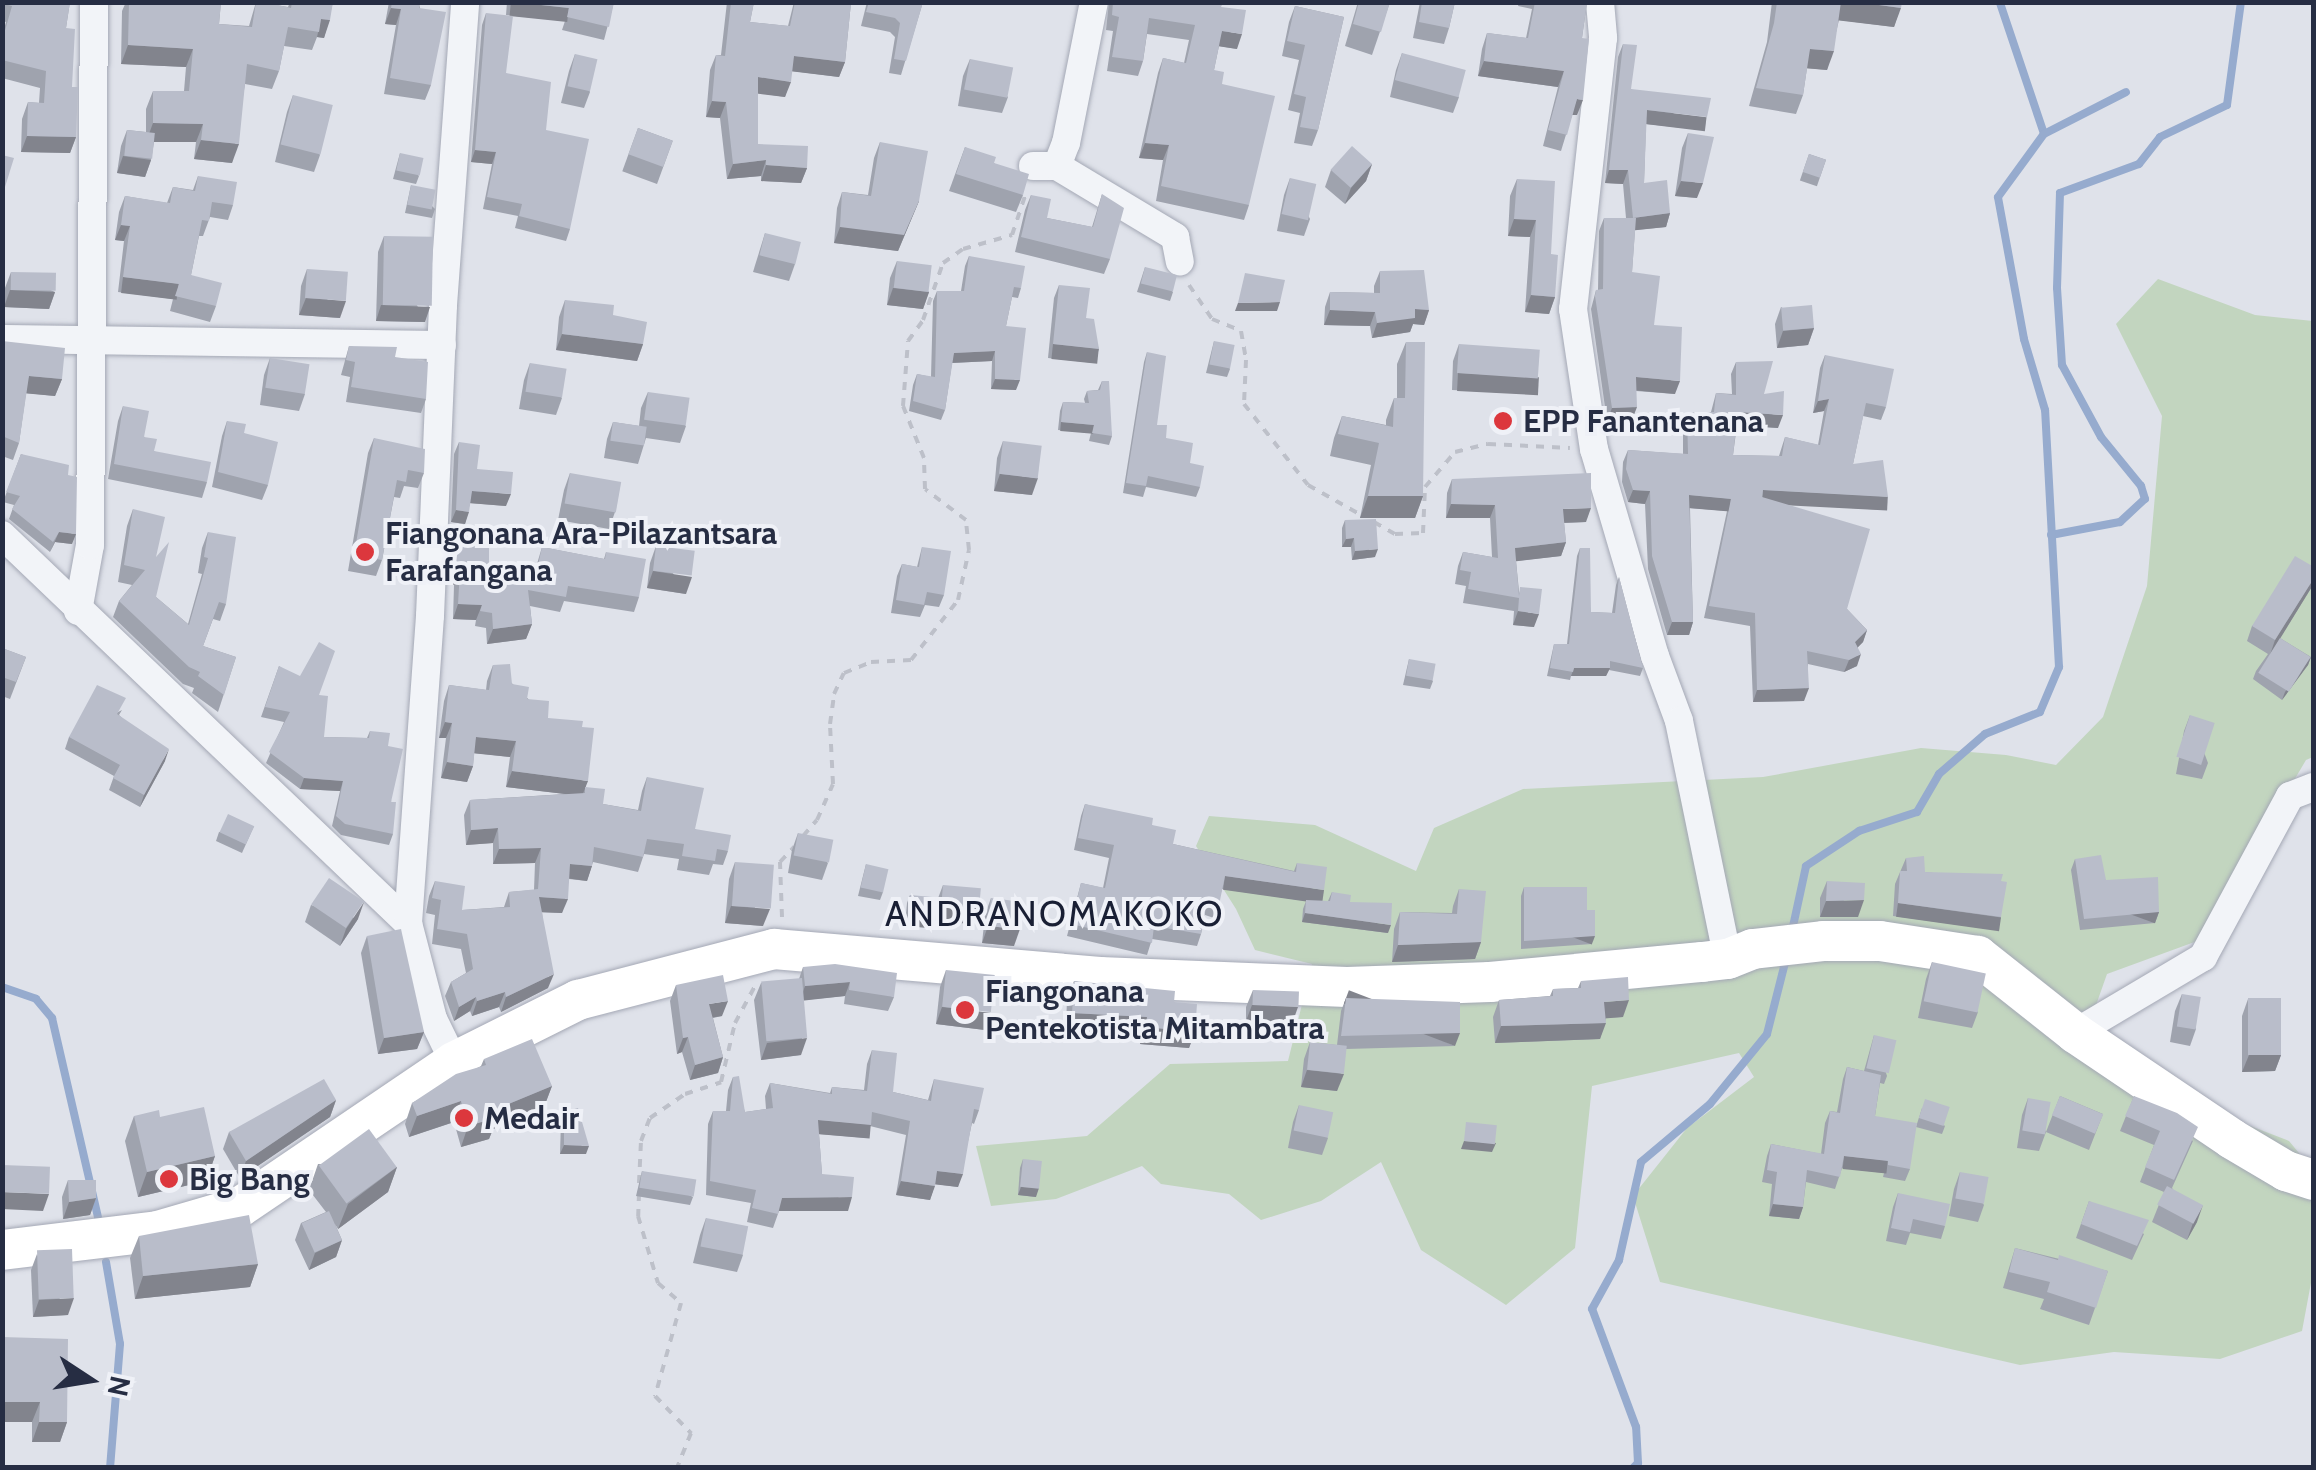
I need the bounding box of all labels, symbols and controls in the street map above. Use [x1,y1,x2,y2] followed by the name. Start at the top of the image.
[1523,402,1764,440] place label: EPP Fanantenana
[1492,410,1514,432] marker: EPP Fanantenana
[385,515,777,590] place label: Fiangonana Ara-Pilazantsara Farafangana
[354,541,376,563] marker: Fiangonana Ara-Pilazantsara Farafangana
[885,893,1225,935] district label: ANDRANOMAKOKO
[985,973,1324,1048] place label: Fiangonana Pentekotista Mitambatra
[954,999,976,1021] marker: Fiangonana Pentekotista Mitambatra
[484,1099,579,1137] place label: Medair
[453,1107,475,1129] marker: Medair
[189,1160,309,1198] place label: Big Bang
[158,1168,180,1190] marker: Big Bang
[40,1330,140,1430] north arrow
[101,1373,138,1399] text: N

